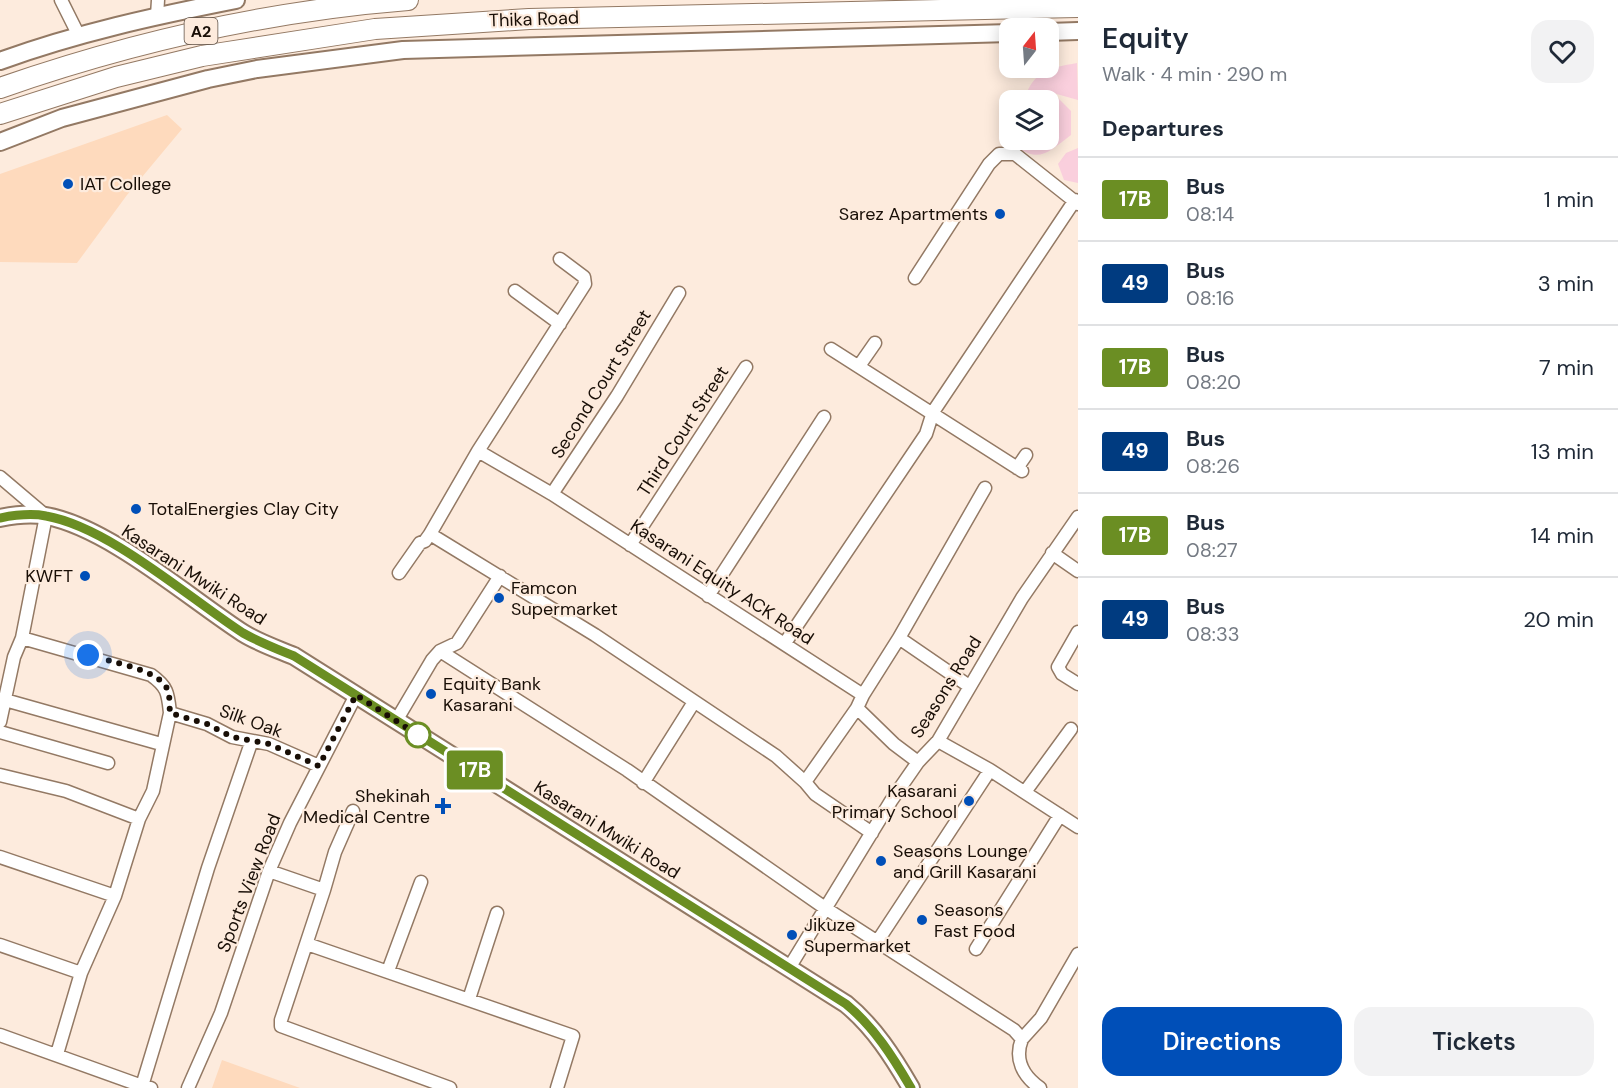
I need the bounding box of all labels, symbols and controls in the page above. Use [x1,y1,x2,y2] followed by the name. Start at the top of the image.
[488,5,580,33] street label: Thika Road
[184,18,218,44] road number: A2
[999,18,1059,78] north arrow
[999,18,1059,150] map controls
[1102,20,1189,57] text: Equity
[1531,20,1594,83] button: heart
[1102,61,1287,87] text: Walk · 4 min · 290 m
[999,90,1059,150] button: layers
[1102,114,1224,143] text: Departures
[80,172,171,196] place label: IAT College
[1186,172,1225,201] text: Bus
[61,177,75,191] marker: IAT College
[1119,185,1151,213] text: 17B
[1544,185,1594,214] text: 1 min
[1186,201,1234,227] text: 08:14
[839,202,988,226] place label: Sarez Apartments
[993,207,1007,221] marker: Sarez Apartments
[1186,256,1225,285] text: Bus
[1122,269,1149,297] text: 49
[1538,269,1594,298] text: 3 min
[1186,285,1235,311] text: 08:16
[545,305,657,463] street label: Second Court Street
[1186,340,1225,369] text: Bus
[1119,353,1151,381] text: 17B
[1539,353,1594,382] text: 7 min
[632,361,734,501] street label: Third Court Street
[1186,369,1241,395] text: 08:20
[1186,424,1225,453] text: Bus
[1122,437,1149,465] text: 49
[1531,437,1594,466] text: 13 min
[1186,453,1240,479] text: 08:26
[148,497,339,521] place label: TotalEnergies Clay City
[129,502,143,516] marker: TotalEnergies Clay City
[1186,508,1225,537] text: Bus
[626,514,818,650] street label: Kasarani Equity ACK Road
[117,519,271,631] street label: Kasarani Mwiki Road
[1119,521,1151,549] text: 17B
[1530,521,1594,550] text: 14 min
[1186,537,1238,563] text: 08:27
[25,564,73,588] place label: KWFT
[78,569,92,583] marker: KWFT
[511,576,618,621] place label: Famcon Supermarket
[492,591,506,605] marker: Famcon Supermarket
[1186,592,1225,621] text: Bus
[1122,605,1149,633] text: 49
[1523,605,1594,634] text: 20 min
[1186,621,1240,647] text: 08:33
[905,631,987,743] street label: Seasons Road
[73,640,103,670] your location
[443,672,541,717] place label: Equity Bank Kasarani
[424,687,438,701] marker: Equity Bank Kasarani
[216,699,286,743] street label: Silk Oak
[405,722,431,748] unlabelled marker
[440,750,510,790] line badge: 17B
[459,756,491,784] text: 17B
[529,775,685,885] street label: Kasarani Mwiki Road
[832,779,957,824] place label: Kasarani Primary School
[303,784,430,829] place label: Shekinah Medical Centre
[962,794,976,808] marker: Kasarani Primary School
[434,797,452,815] marker: Shekinah Medical Centre
[212,810,286,956] street label: Sports View Road
[893,839,1036,884] place label: Seasons Lounge and Grill Kasarani
[874,854,888,868] marker: Seasons Lounge and Grill Kasarani
[934,898,1015,943] place label: Seasons Fast Food
[804,913,911,958] place label: Jikuze Supermarket
[915,913,929,927] marker: Seasons Fast Food
[785,928,799,942] marker: Jikuze Supermarket
[1102,1007,1342,1076] button: Directions
[1354,1007,1594,1076] button: Tickets

